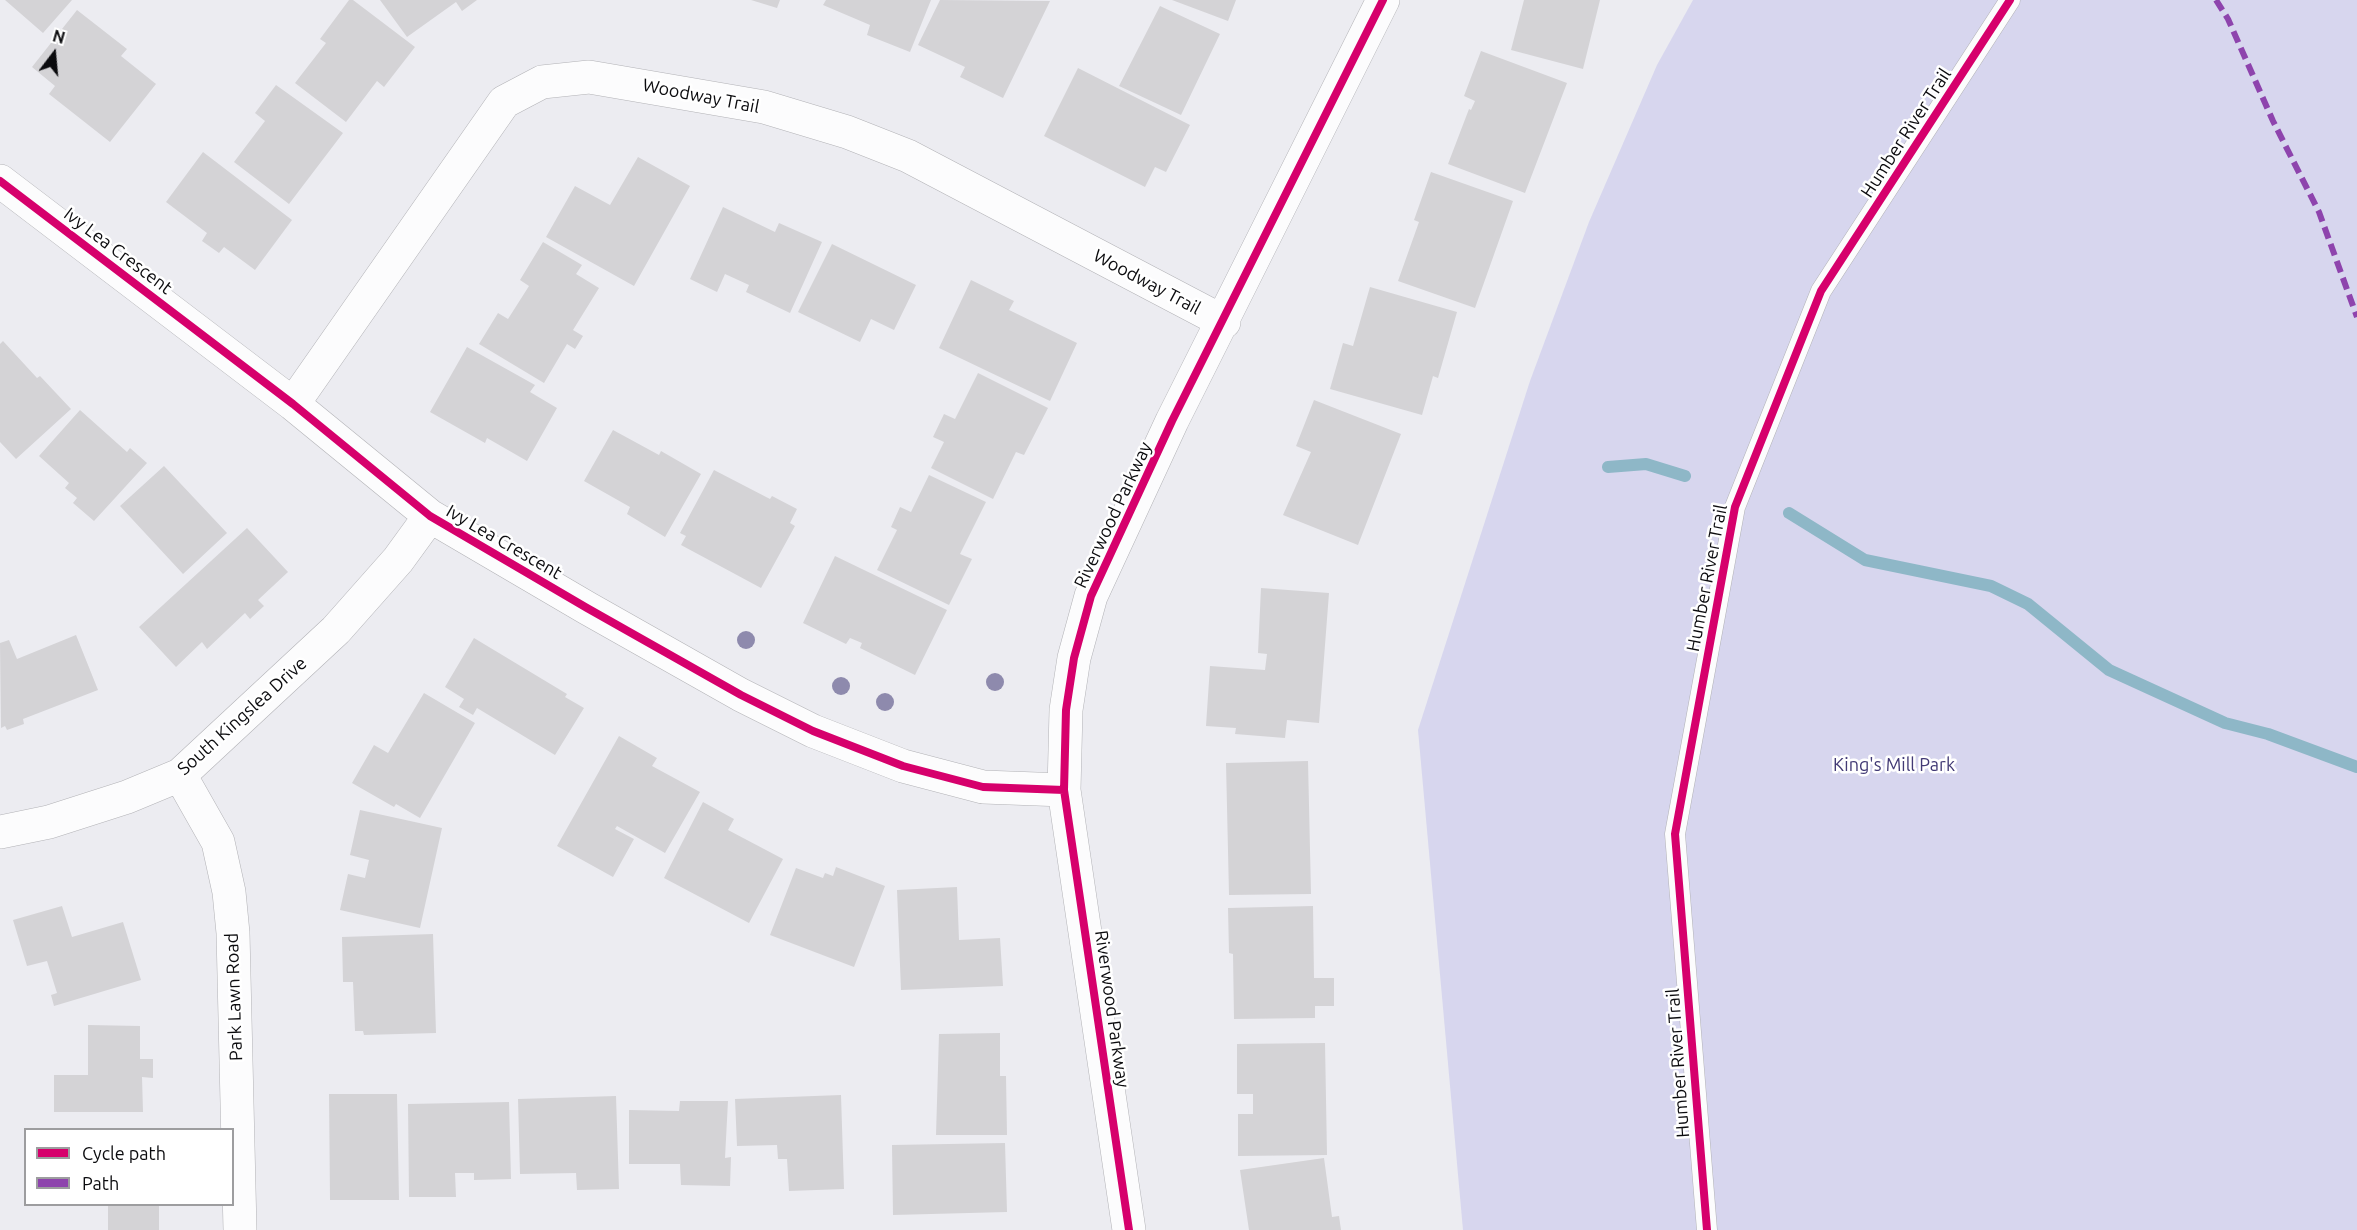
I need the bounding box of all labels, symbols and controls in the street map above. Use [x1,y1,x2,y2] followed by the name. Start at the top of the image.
[24,24,84,84] north arrow
[51,26,67,47] text: N
[1856,64,1956,202] street label: Humber River Trail
[641,74,761,118] street label: Woodway Trail
[60,203,176,299] street label: Ivy Lea Crescent
[1090,245,1204,319] street label: Woodway Trail
[1070,438,1156,592] street label: Riverwood Parkway
[442,500,566,584] street label: Ivy Lea Crescent
[1682,503,1732,653] street label: Humber River Trail
[173,652,311,780] street label: South Kingslea Drive
[1833,754,1955,776] park label: King's Mill Park
[1090,929,1134,1089] street label: Riverwood Parkway
[221,933,247,1061] street label: Park Lawn Road
[1662,988,1694,1138] street label: Humber River Trail
[24,1128,234,1206] legend
[82,1143,166,1163] text: Cycle path
[82,1173,119,1193] text: Path

